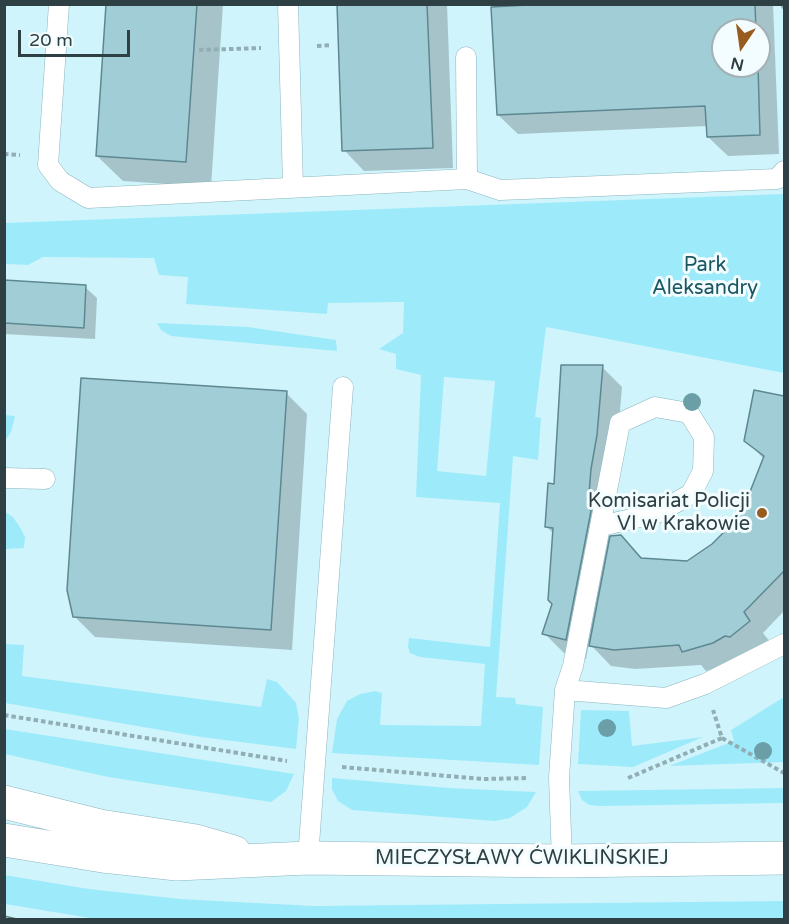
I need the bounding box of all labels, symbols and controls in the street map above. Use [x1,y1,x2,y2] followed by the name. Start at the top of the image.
[21,18,134,56] scale bar
[711,18,771,78] north arrow
[29,29,73,51] text: 20 m
[729,52,746,75] text: N
[652,254,758,301] park label: Park Aleksandry
[588,490,750,537] place label: Komisariat Policji VI w Krakowie
[755,506,769,520] marker: Komisariat Policji VI w Krakowie
[375,847,669,871] street label: MIECZYSŁAWY ĆWIKLIŃSKIEJ

